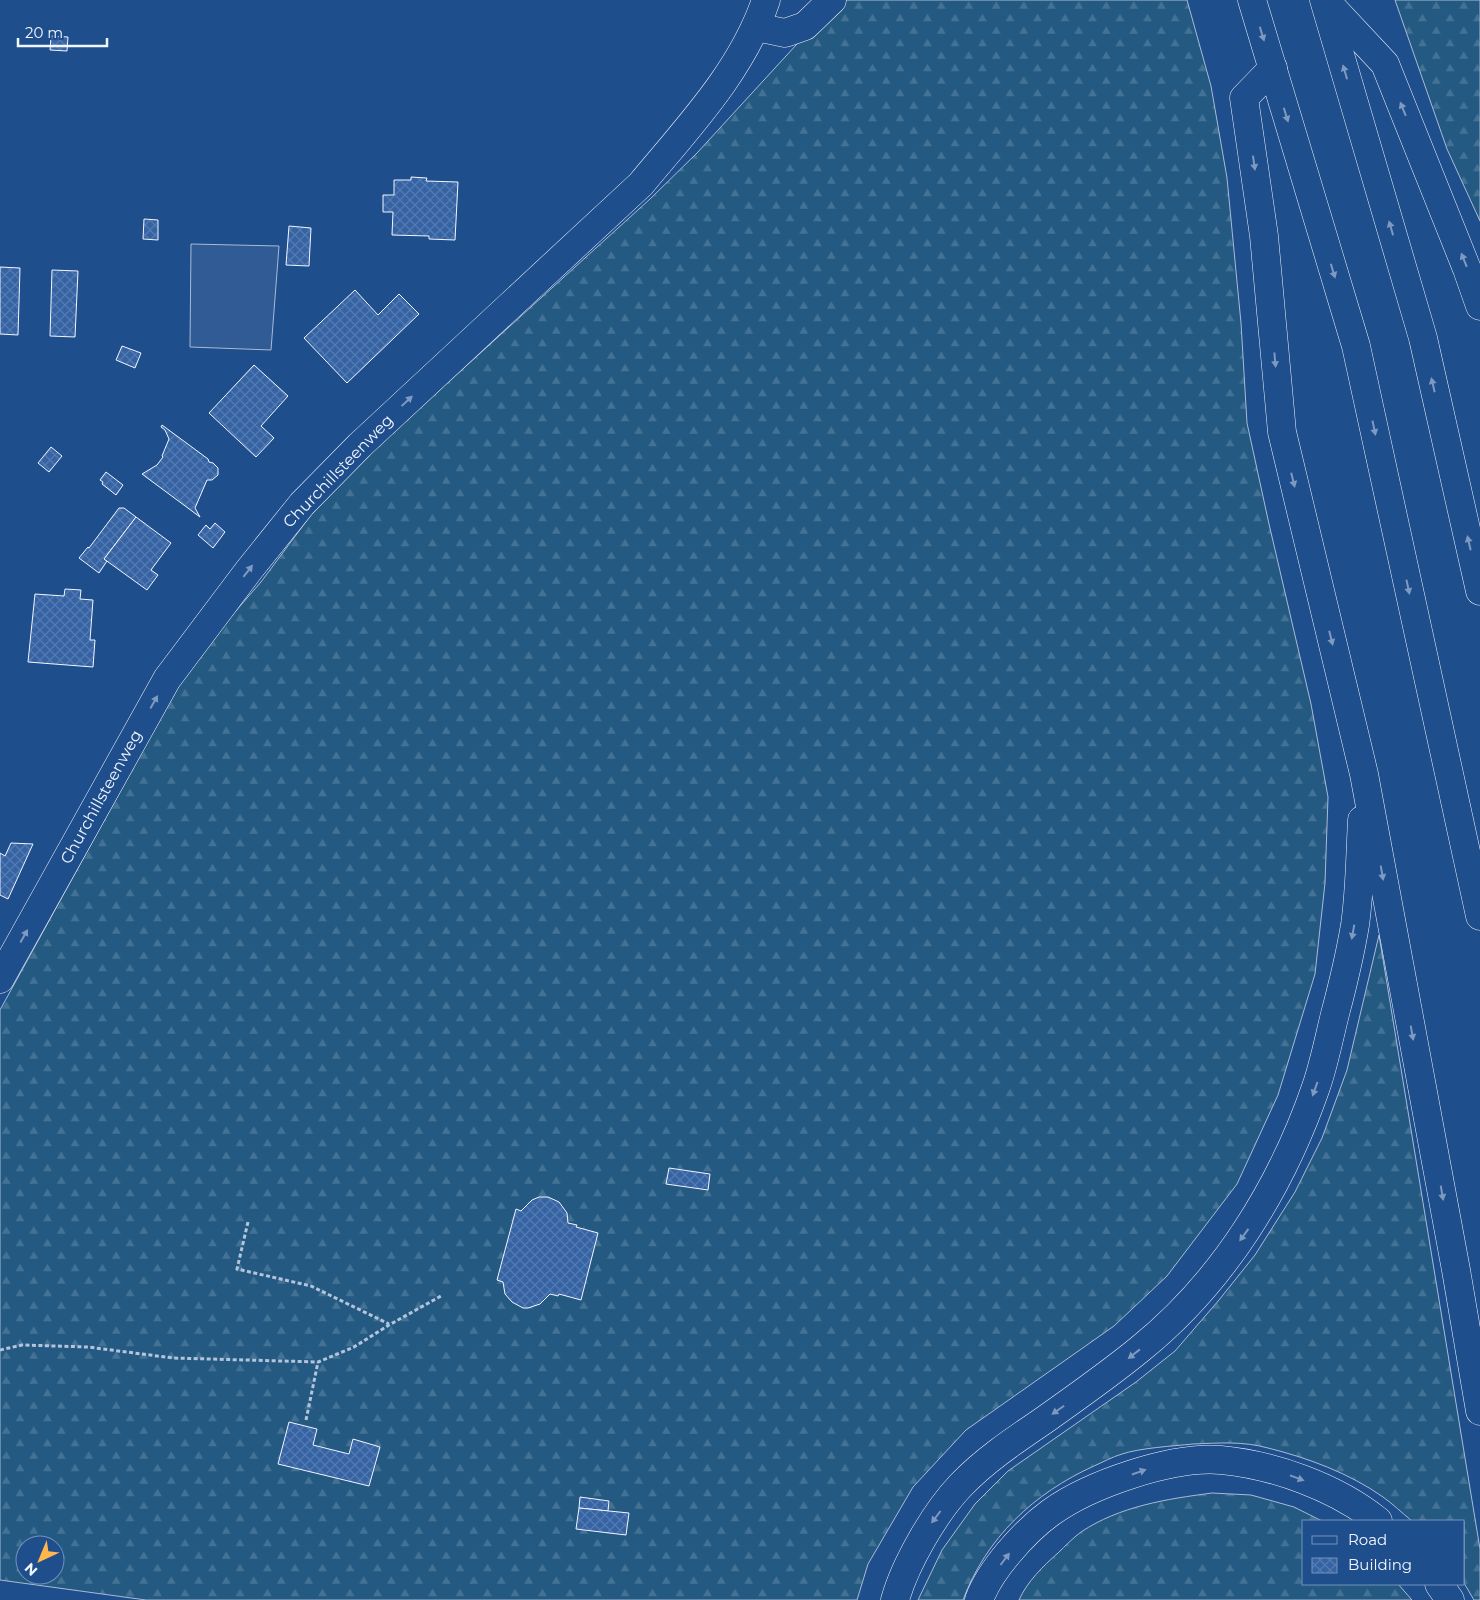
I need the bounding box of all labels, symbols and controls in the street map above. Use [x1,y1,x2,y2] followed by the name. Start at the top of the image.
[18,15,106,47] scale bar
[25,23,63,42] text: 20 m
[1259,27,1266,42] one-way arrow
[1341,64,1349,79] one-way arrow
[1398,102,1406,116] one-way arrow
[1283,108,1291,123] one-way arrow
[1250,155,1258,171] one-way arrow
[1386,220,1394,235] one-way arrow
[1459,253,1467,267] one-way arrow
[1330,263,1338,278] one-way arrow
[1272,353,1280,369] one-way arrow
[1429,377,1437,392] one-way arrow
[400,395,412,407] one-way arrow
[279,410,397,532] street label: Churchillsteenweg
[1370,420,1378,436] one-way arrow
[1289,472,1297,487] one-way arrow
[1465,536,1473,551] one-way arrow
[243,565,254,578] one-way arrow
[1404,579,1412,594] one-way arrow
[1327,630,1335,645] one-way arrow
[149,696,158,709] one-way arrow
[56,727,146,867] street label: Churchillsteenweg
[1379,866,1387,882] one-way arrow
[1349,924,1357,940] one-way arrow
[19,930,28,943] one-way arrow
[1408,1025,1416,1041] one-way arrow
[1311,1082,1318,1097] one-way arrow
[1438,1185,1446,1201] one-way arrow
[1238,1228,1249,1241] one-way arrow
[1127,1349,1141,1359] one-way arrow
[1051,1405,1064,1415] one-way arrow
[1131,1468,1146,1476] one-way arrow
[1290,1475,1305,1482] one-way arrow
[931,1510,942,1523] one-way arrow
[1302,1520,1465,1585] legend
[1348,1530,1387,1549] text: Road
[15,1535,65,1585] north arrow
[1000,1552,1010,1566] one-way arrow
[1348,1555,1412,1574] text: Building
[21,1559,41,1580] text: N

